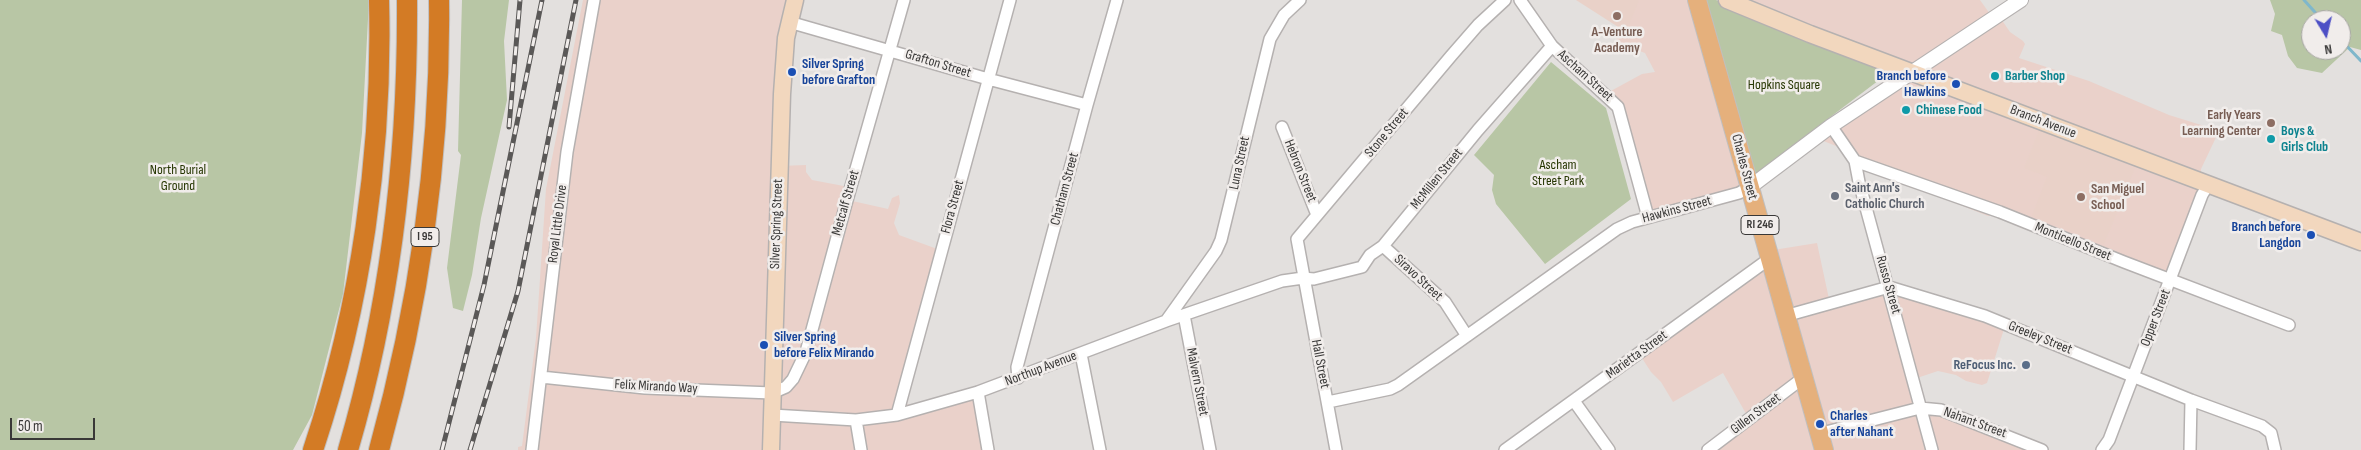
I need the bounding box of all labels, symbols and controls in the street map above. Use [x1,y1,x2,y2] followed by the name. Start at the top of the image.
[1611,10,1623,22] marker: A-Venture Academy
[2301,10,2351,60] north arrow
[1592,24,1642,56] place label: A-Venture Academy
[2323,40,2333,58] text: N
[903,46,973,82] street label: Grafton Street
[1554,47,1616,105] street label: Ascham Street
[802,56,875,88] place label: Silver Spring before Grafton
[786,66,798,78] marker: Silver Spring before Grafton
[1876,68,1946,100] place label: Branch before Hawkins
[2005,68,2065,84] place label: Barber Shop
[1989,70,2001,82] marker: Barber Shop
[1748,77,1820,93] park label: Hopkins Square
[1950,78,1962,90] marker: Branch before Hawkins
[1916,102,1982,118] place label: Chinese Food
[2008,102,2078,142] street label: Branch Avenue
[1900,104,1912,116] marker: Chinese Food
[1361,105,1413,161] street label: Stone Street
[2182,107,2261,140] place label: Early Years Learning Center
[2265,117,2277,129] marker: Early Years Learning Center
[2281,123,2328,156] place label: Boys & Girls Club
[1727,132,1761,202] street label: Charles Street
[2265,133,2277,145] marker: Boys & Girls Club
[1226,135,1254,191] street label: Luna Street
[1280,137,1320,205] street label: Hebron Street
[1407,145,1467,213] street label: McMillen Street
[1047,151,1083,227] street label: Chatham Street
[1532,157,1584,190] park label: Ascham Street Park
[150,162,206,194] park label: North Burial Ground
[829,168,863,238] street label: Metcalf Street
[938,178,968,236] street label: Flora Street
[767,179,787,269] street label: Silver Spring Street
[1845,180,1925,212] place label: Saint Ann's Catholic Church
[2091,181,2144,213] place label: San Miguel School
[545,184,571,264] street label: Royal Little Drive
[1829,190,1841,202] marker: Saint Ann's Catholic Church
[2075,191,2087,203] marker: San Miguel School
[1641,193,1713,227] street label: Hawkins Street
[1741,216,1779,234] road number: RI 246
[2032,219,2114,265] street label: Monticello Street
[2231,219,2301,252] place label: Branch before Langdon
[411,228,439,246] road number: I 95
[2305,229,2317,241] marker: Branch before Langdon
[1390,251,1446,305] street label: Siravo Street
[1872,254,1904,316] street label: Russo Street
[2137,287,2175,349] street label: Opper Street
[2006,318,2074,358] street label: Greeley Street
[1603,327,1671,383] street label: Marietta Street
[774,329,874,362] place label: Silver Spring before Felix Mirando
[1307,338,1333,390] street label: Hall Street
[758,339,770,351] marker: Silver Spring before Felix Mirando
[1182,347,1212,417] street label: Malvern Street
[1003,348,1079,390] street label: Northup Avenue
[1953,357,2016,373] place label: ReFocus Inc.
[2020,359,2032,371] marker: ReFocus Inc.
[614,376,698,398] street label: Felix Mirando Way
[1728,390,1784,438] street label: Gillen Street
[1941,404,2009,442] street label: Nahant Street
[12,408,98,440] scale bar
[1830,408,1893,441] place label: Charles after Nahant
[18,417,43,436] text: 50 m
[1814,418,1826,430] marker: Charles after Nahant

